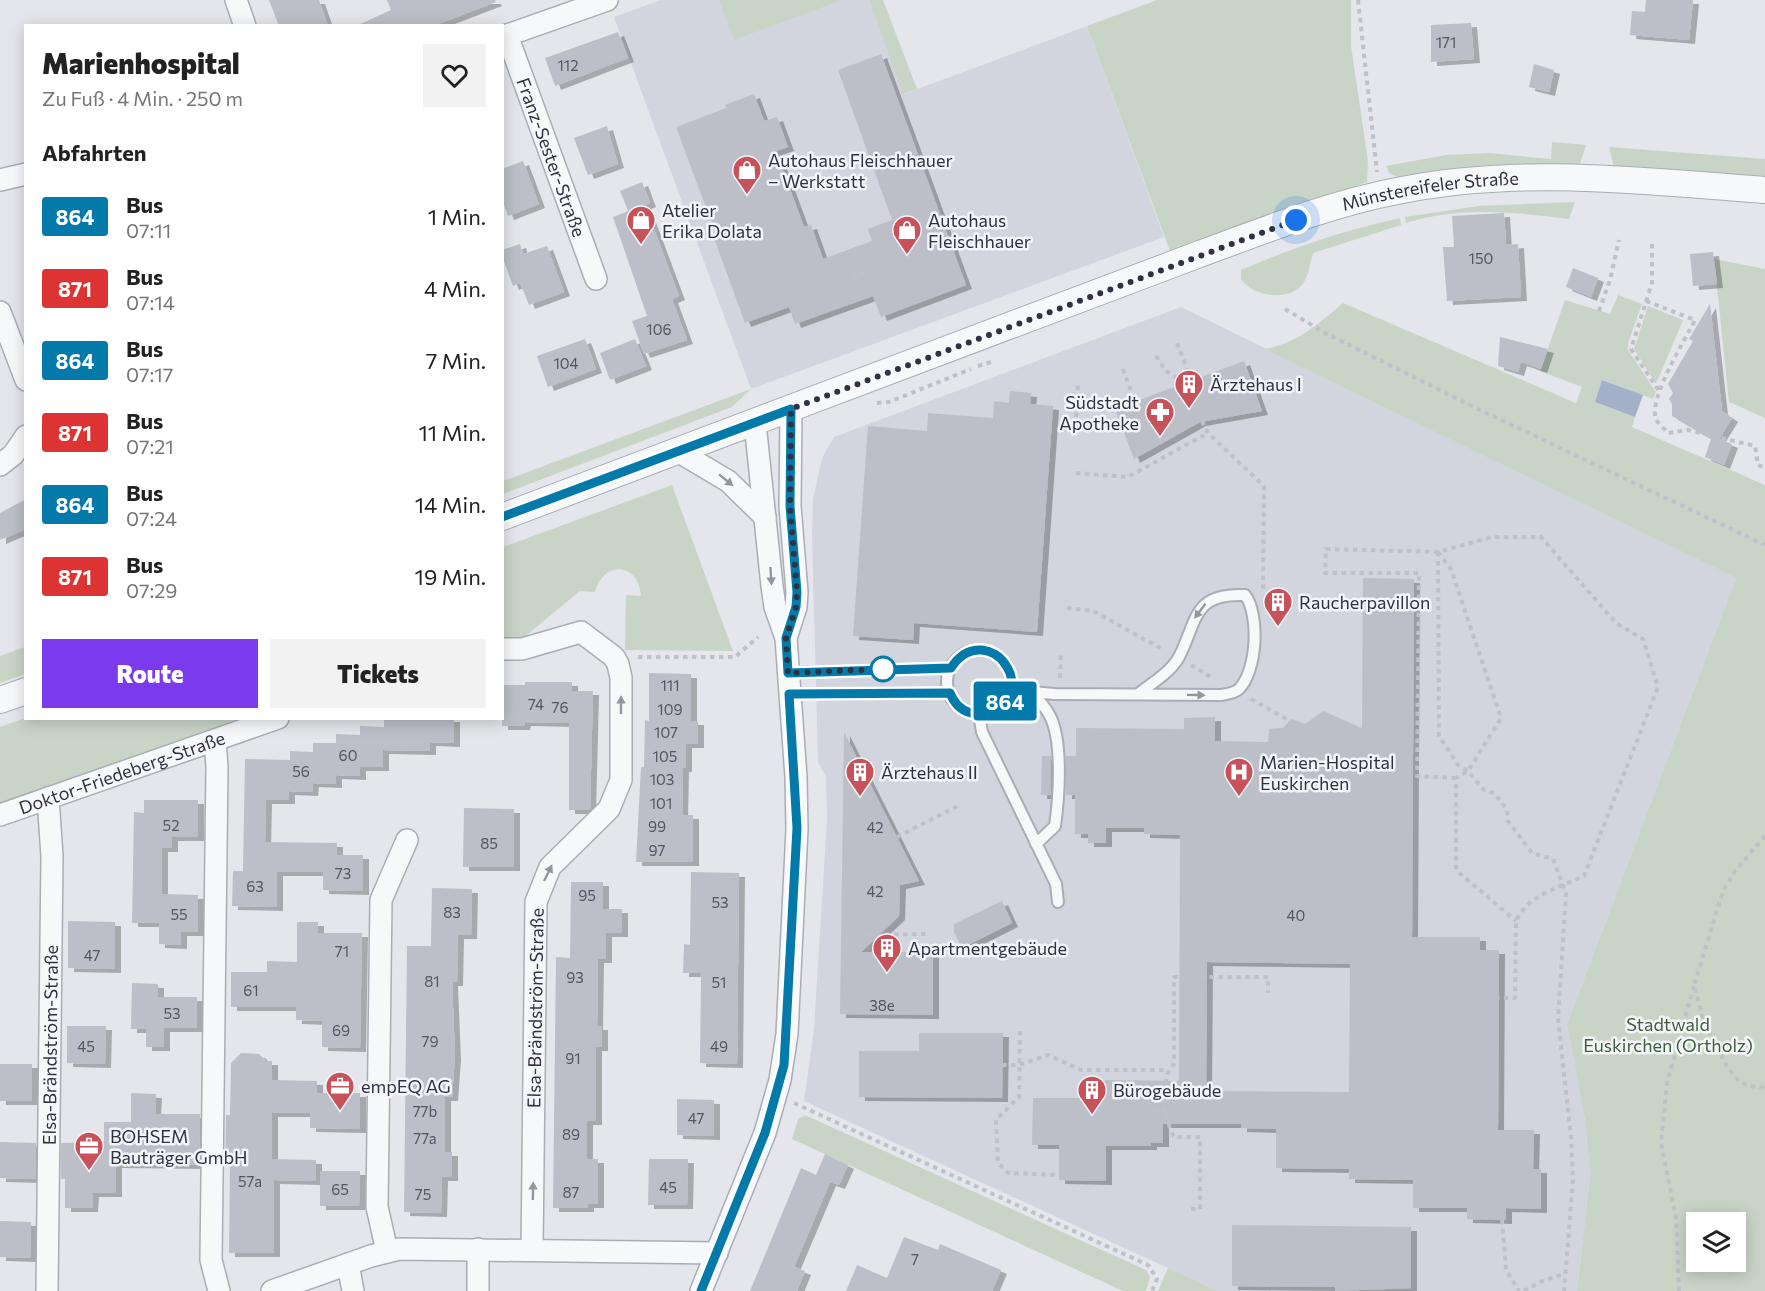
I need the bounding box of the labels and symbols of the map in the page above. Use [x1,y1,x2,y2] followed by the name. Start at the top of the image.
[1436,33,1456,51] house number: 171
[557,56,579,74] house number: 112
[512,75,591,240] street label: Franz-Sester-Straße
[768,149,953,192] place label: Autohaus Fleischhauer – Werkstatt
[731,154,763,196] shop icon: Autohaus Fleischhauer – Werkstatt
[1339,167,1519,215] street label: Münstereifeler Straße
[662,199,762,242] place label: Atelier Erika Dolata
[625,204,657,246] shop icon: Atelier Erika Dolata
[1281,205,1311,235] your location
[928,209,1031,252] place label: Autohaus Fleischhauer
[891,214,923,256] shop icon: Autohaus Fleischhauer
[1469,249,1493,267] house number: 150
[646,320,672,338] house number: 106
[553,354,579,372] house number: 104
[1173,368,1205,410] building icon: Ärztehaus I
[1210,373,1302,395] place label: Ärztehaus I
[1059,391,1139,434] place label: Südstadt Apotheke
[1144,396,1176,438] pharmacy icon: Südstadt Apotheke
[718,473,733,486] one-way arrow
[766,566,776,585] one-way arrow
[1262,586,1294,628] building icon: Raucherpavillon
[1299,591,1430,613] place label: Raucherpavillon
[1194,603,1206,619] one-way arrow
[870,656,896,682] unlabelled marker
[660,676,680,694] house number: 111
[970,682,1040,720] line badge: 864
[1187,690,1206,700] one-way arrow
[528,695,544,713] house number: 74
[616,695,626,714] one-way arrow
[552,698,568,716] house number: 76
[657,700,683,718] house number: 109
[654,723,678,741] house number: 107
[16,726,228,819] street label: Doktor-Friedeberg-Straße
[339,746,357,764] house number: 60
[653,747,677,765] house number: 105
[1260,751,1395,794] place label: Marien-Hospital Euskirchen
[844,756,876,798] building icon: Ärztehaus II
[1223,756,1255,798] hospital icon: Marien-Hospital Euskirchen
[881,761,978,783] place label: Ärztehaus II
[292,762,310,780] house number: 56
[650,770,674,788] house number: 103
[650,794,672,812] house number: 101
[163,816,179,834] house number: 52
[648,817,666,835] house number: 99
[866,818,884,836] house number: 42
[480,834,498,852] house number: 85
[649,841,666,859] house number: 97
[335,864,351,882] house number: 73
[543,864,553,882] one-way arrow
[246,877,264,895] house number: 63
[866,882,884,900] house number: 42
[578,886,596,904] house number: 95
[711,893,729,911] house number: 53
[443,903,461,921] house number: 83
[170,905,188,923] house number: 55
[1287,906,1305,924] house number: 40
[522,908,548,1108] street label: Elsa-Brändström-Straße
[871,932,903,974] building icon: Apartmentgebäude
[908,937,1067,959] place label: Apartmentgebäude
[335,942,349,960] house number: 71
[38,945,62,1145] street label: Elsa-Brändström-Straße
[84,946,100,964] house number: 47
[566,968,584,986] house number: 93
[424,972,440,990] house number: 81
[711,973,727,991] house number: 51
[243,981,259,999] house number: 61
[869,996,895,1014] house number: 38e
[163,1004,181,1022] house number: 53
[1583,1013,1753,1056] park label: Stadtwald Euskirchen (Ortholz)
[332,1021,350,1039] house number: 69
[422,1032,438,1050] house number: 79
[77,1037,95,1055] house number: 45
[710,1037,728,1055] house number: 49
[565,1049,581,1067] house number: 91
[324,1070,356,1112] office icon: empEQ AG
[1076,1074,1108,1116] building icon: Bürogebäude
[361,1075,451,1097] place label: empEQ AG
[1113,1079,1221,1101] place label: Bürogebäude
[413,1102,437,1120] house number: 77b
[688,1109,704,1127] house number: 47
[110,1125,248,1168] place label: BOHSEM Bauträger GmbH
[562,1125,580,1143] house number: 89
[413,1129,437,1147] house number: 77a
[73,1130,105,1172] office icon: BOHSEM Bauträger GmbH
[238,1172,262,1190] house number: 57a
[659,1178,677,1196] house number: 45
[331,1180,349,1198] house number: 65
[528,1182,538,1201] one-way arrow
[563,1183,580,1201] house number: 87
[415,1185,431,1203] house number: 75
[911,1250,919,1268] house number: 7

